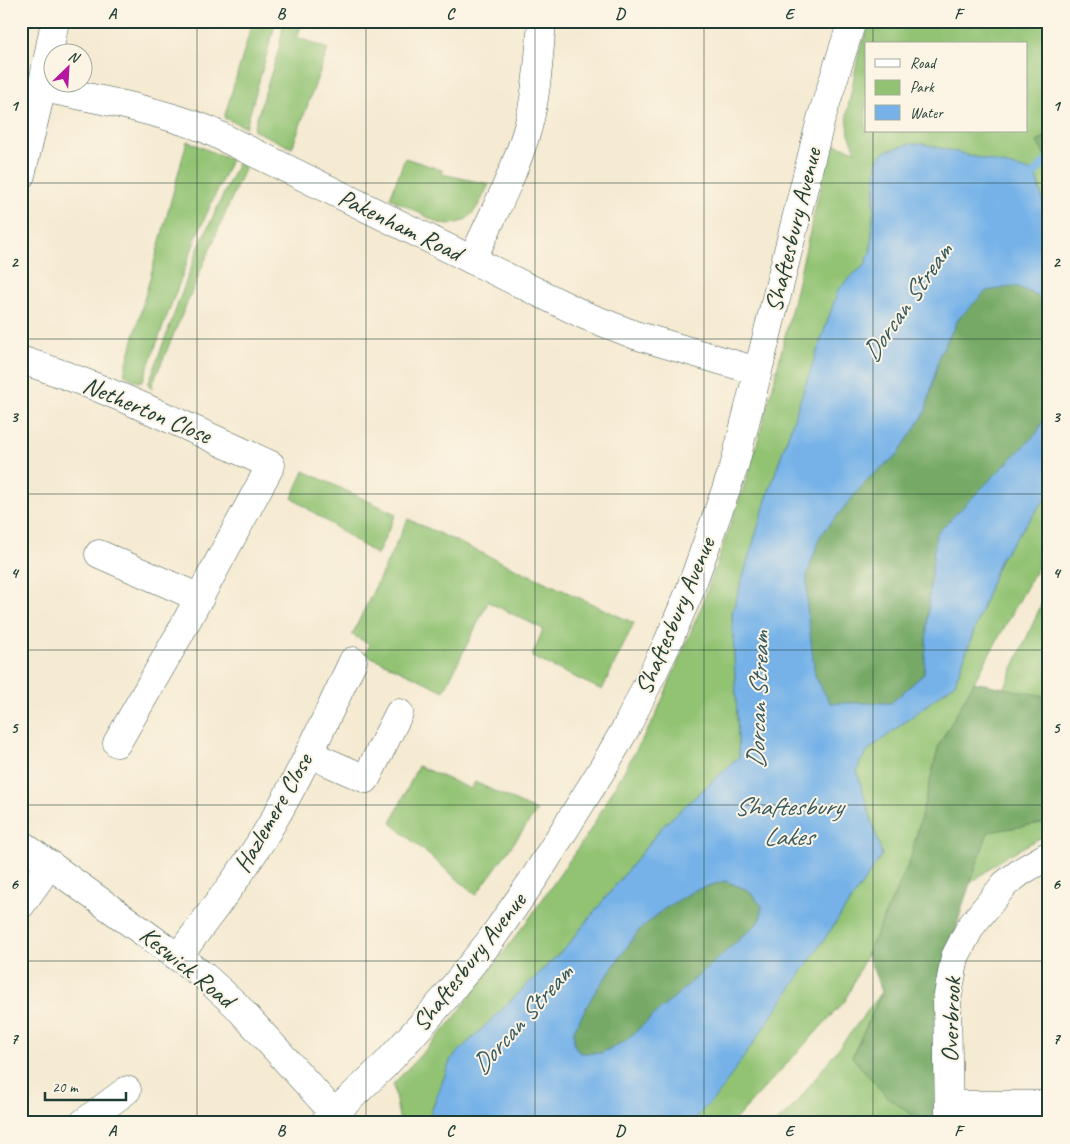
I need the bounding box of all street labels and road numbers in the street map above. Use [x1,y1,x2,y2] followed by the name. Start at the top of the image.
[757,143,829,315] street label: Shaftesbury Avenue
[333,181,471,270] street label: Pakenham Road
[78,369,218,452] street label: Netherton Close
[628,531,723,699] street label: Shaftesbury Avenue
[226,746,321,878] street label: Hazlemere Close
[405,885,534,1038] street label: Shaftesbury Avenue
[133,919,244,1018] street label: Keswick Road
[934,975,969,1063] street label: Overbrook

